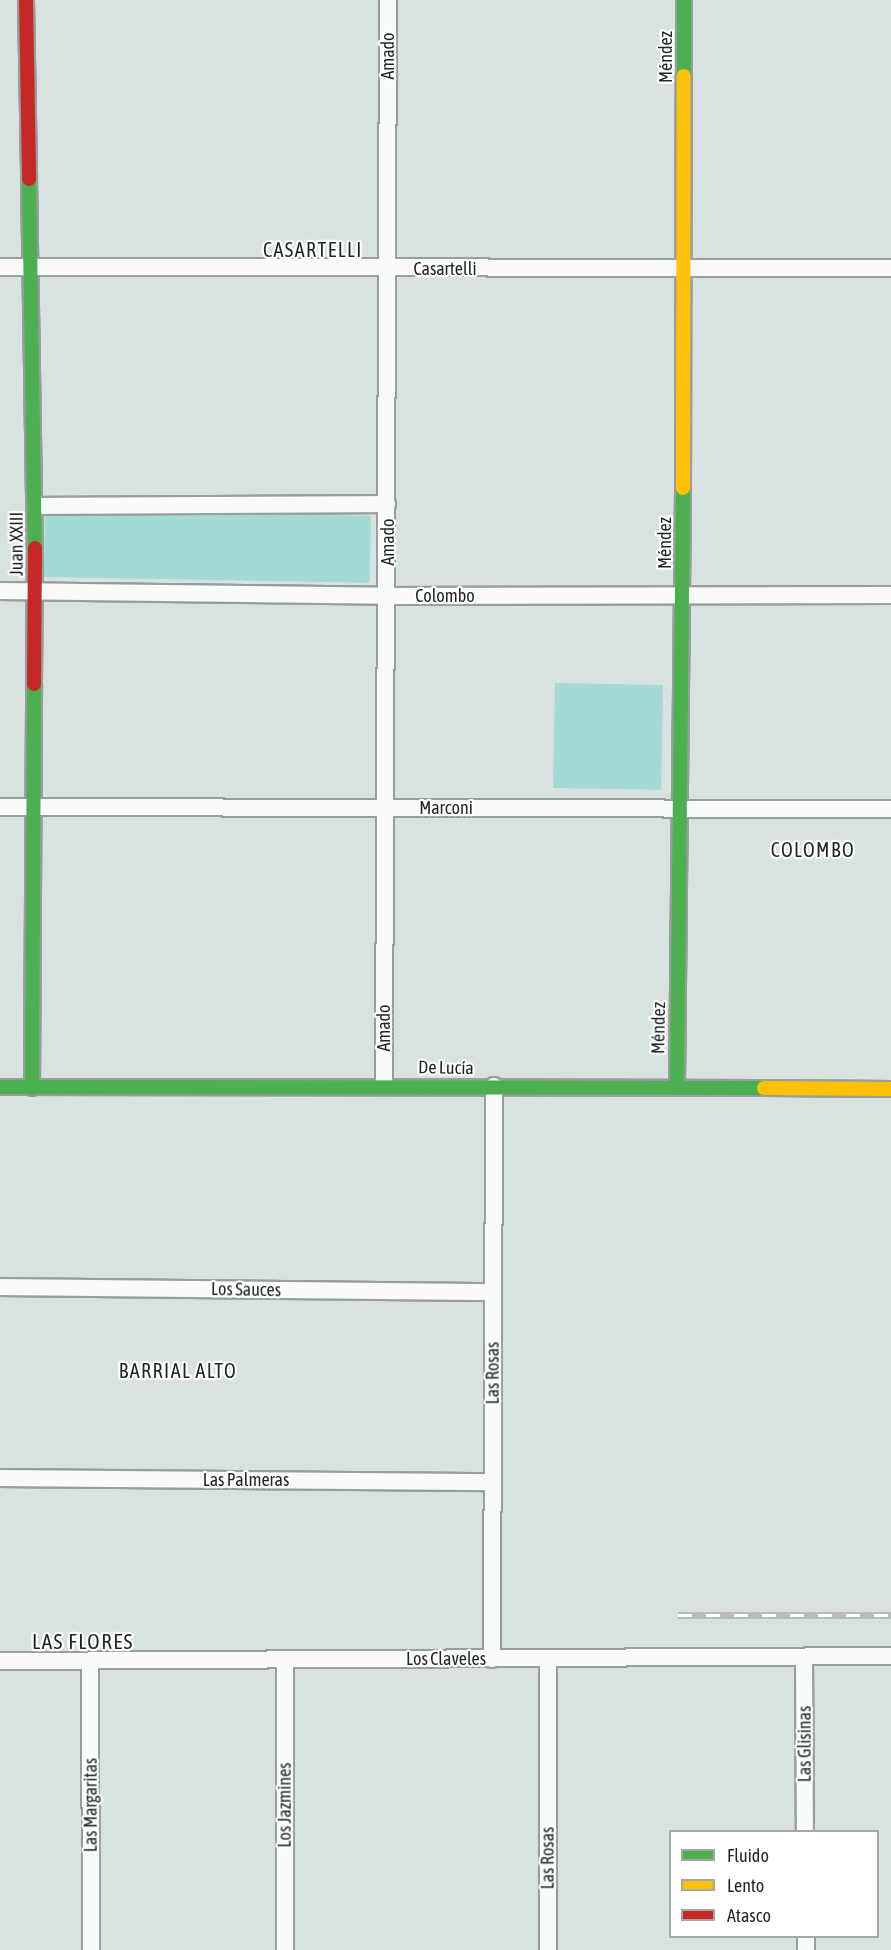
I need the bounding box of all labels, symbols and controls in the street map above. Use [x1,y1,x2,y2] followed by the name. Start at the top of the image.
[655,31,677,83] street label: Méndez
[377,32,399,80] street label: Amado
[263,237,363,261] district label: CASARTELLI
[413,258,477,280] street label: Casartelli
[6,512,28,576] street label: Juan XXIII
[654,517,676,569] street label: Méndez
[377,518,399,566] street label: Amado
[415,585,475,607] street label: Colombo
[419,797,473,819] street label: Marconi
[771,837,855,861] district label: COLOMBO
[648,1002,670,1054] street label: Méndez
[373,1004,395,1052] street label: Amado
[418,1057,474,1079] street label: De Lucía
[211,1279,281,1301] street label: Los Sauces
[482,1342,504,1404] street label: Las Rosas
[119,1358,237,1382] district label: BARRIAL ALTO
[203,1469,289,1491] street label: Las Palmeras
[32,1628,134,1654] district label: LAS FLORES
[406,1648,486,1670] street label: Los Claveles
[794,1706,816,1782] street label: Las Glisinas
[80,1758,102,1852] street label: Las Margaritas
[274,1762,296,1848] street label: Los Jazmines
[537,1827,559,1889] street label: Las Rosas
[669,1830,879,1938] legend
[727,1845,769,1866] text: Fluido
[727,1875,764,1896] text: Lento
[727,1905,771,1926] text: Atasco

